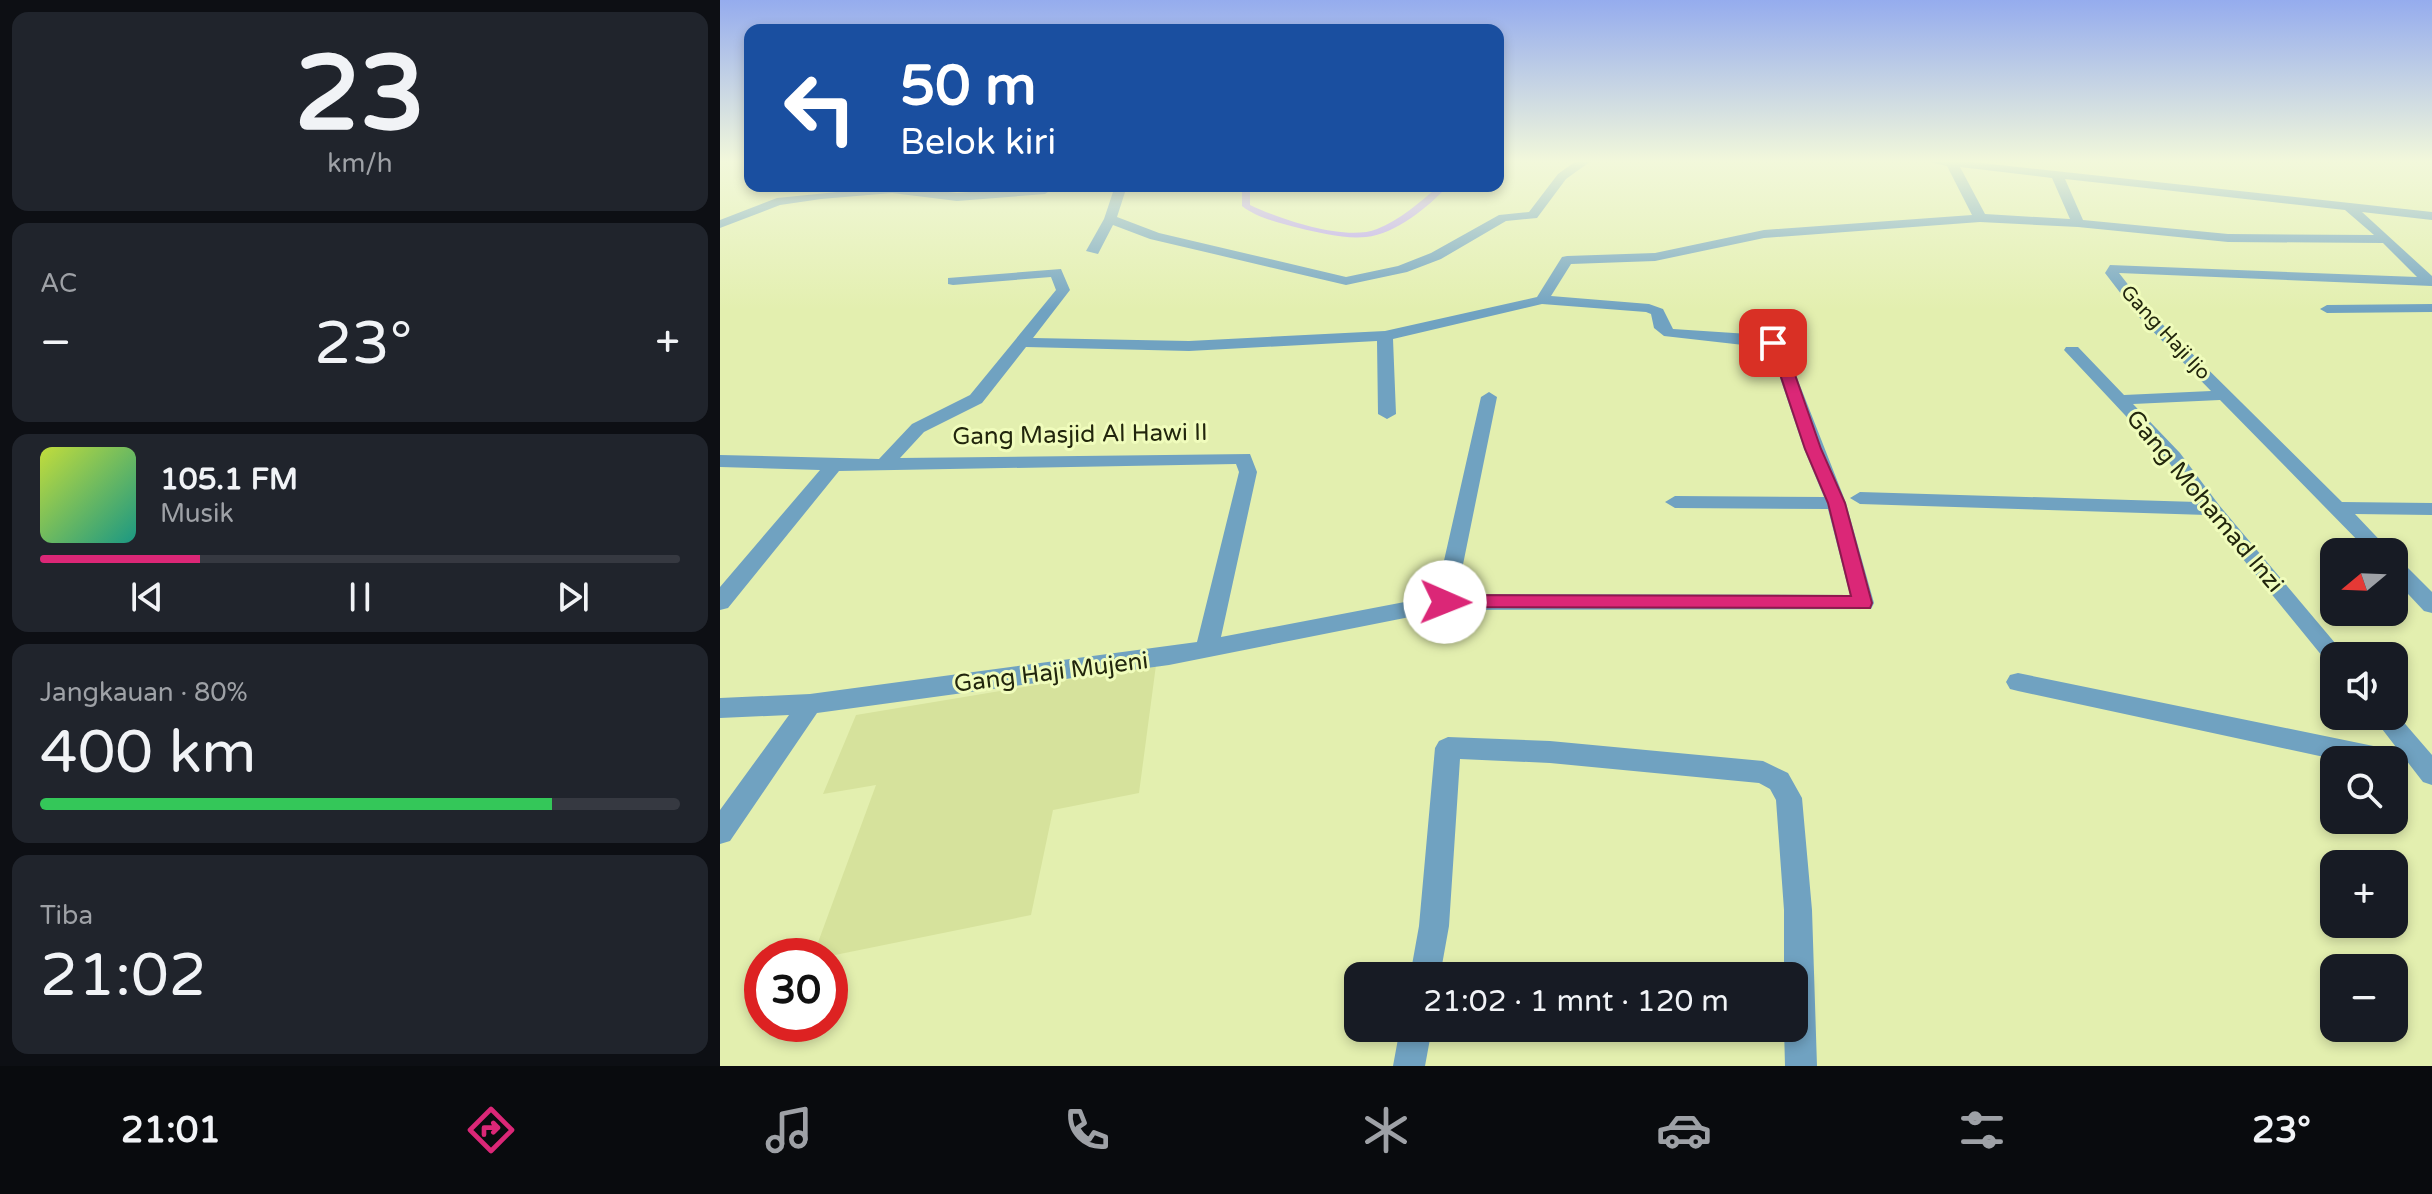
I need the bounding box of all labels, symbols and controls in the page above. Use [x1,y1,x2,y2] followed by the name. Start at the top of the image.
[295,33,425,158] text: 23
[900,53,1036,120] text: 50 m
[768,56,872,160] icon: left
[900,121,1056,164] text: Belok kiri
[327,148,393,179] text: km/h
[40,268,77,299] text: AC
[2115,280,2215,385] street label: Gang Haji Ijo
[314,308,412,380] text: 23°
[1739,309,1807,377] pin
[40,317,71,370] text: −
[655,317,680,370] text: +
[1751,321,1795,365] icon: arrive
[2120,404,2289,598] street label: Gang Mohamad Inzi
[952,418,1208,451] street label: Gang Masjid Al Hawi II
[160,461,298,498] text: 105.1 FM
[160,498,234,529] text: Musik
[2320,538,2408,626] north arrow
[2320,538,2408,1042] map controls
[1403,560,1487,644] position arrow
[125,575,169,619] icon: previous
[338,575,382,619] icon: pause
[551,575,595,619] icon: next
[2320,642,2408,730] button: sound
[952,646,1150,699] street label: Gang Haji Mujeni
[40,677,248,708] text: Jangkauan · 80%
[40,717,256,789] text: 400 km
[2320,746,2408,834] button: search
[2320,850,2408,938] button: +
[40,900,93,931] text: Tiba
[744,938,848,1042] speed limit sign: 30
[40,940,206,1012] text: 21:02
[2320,954,2408,1042] button: −
[1423,983,1729,1020] text: 21:02 · 1 mnt · 120 m
[463,1102,519,1158] icon: directions
[761,1102,817,1158] icon: music
[1059,1102,1115,1158] icon: phone
[1358,1102,1414,1158] icon: climate
[1656,1102,1712,1158] icon: car
[1954,1102,2010,1158] icon: filters
[121,1109,221,1152] text: 21:01
[2252,1109,2311,1152] text: 23°

